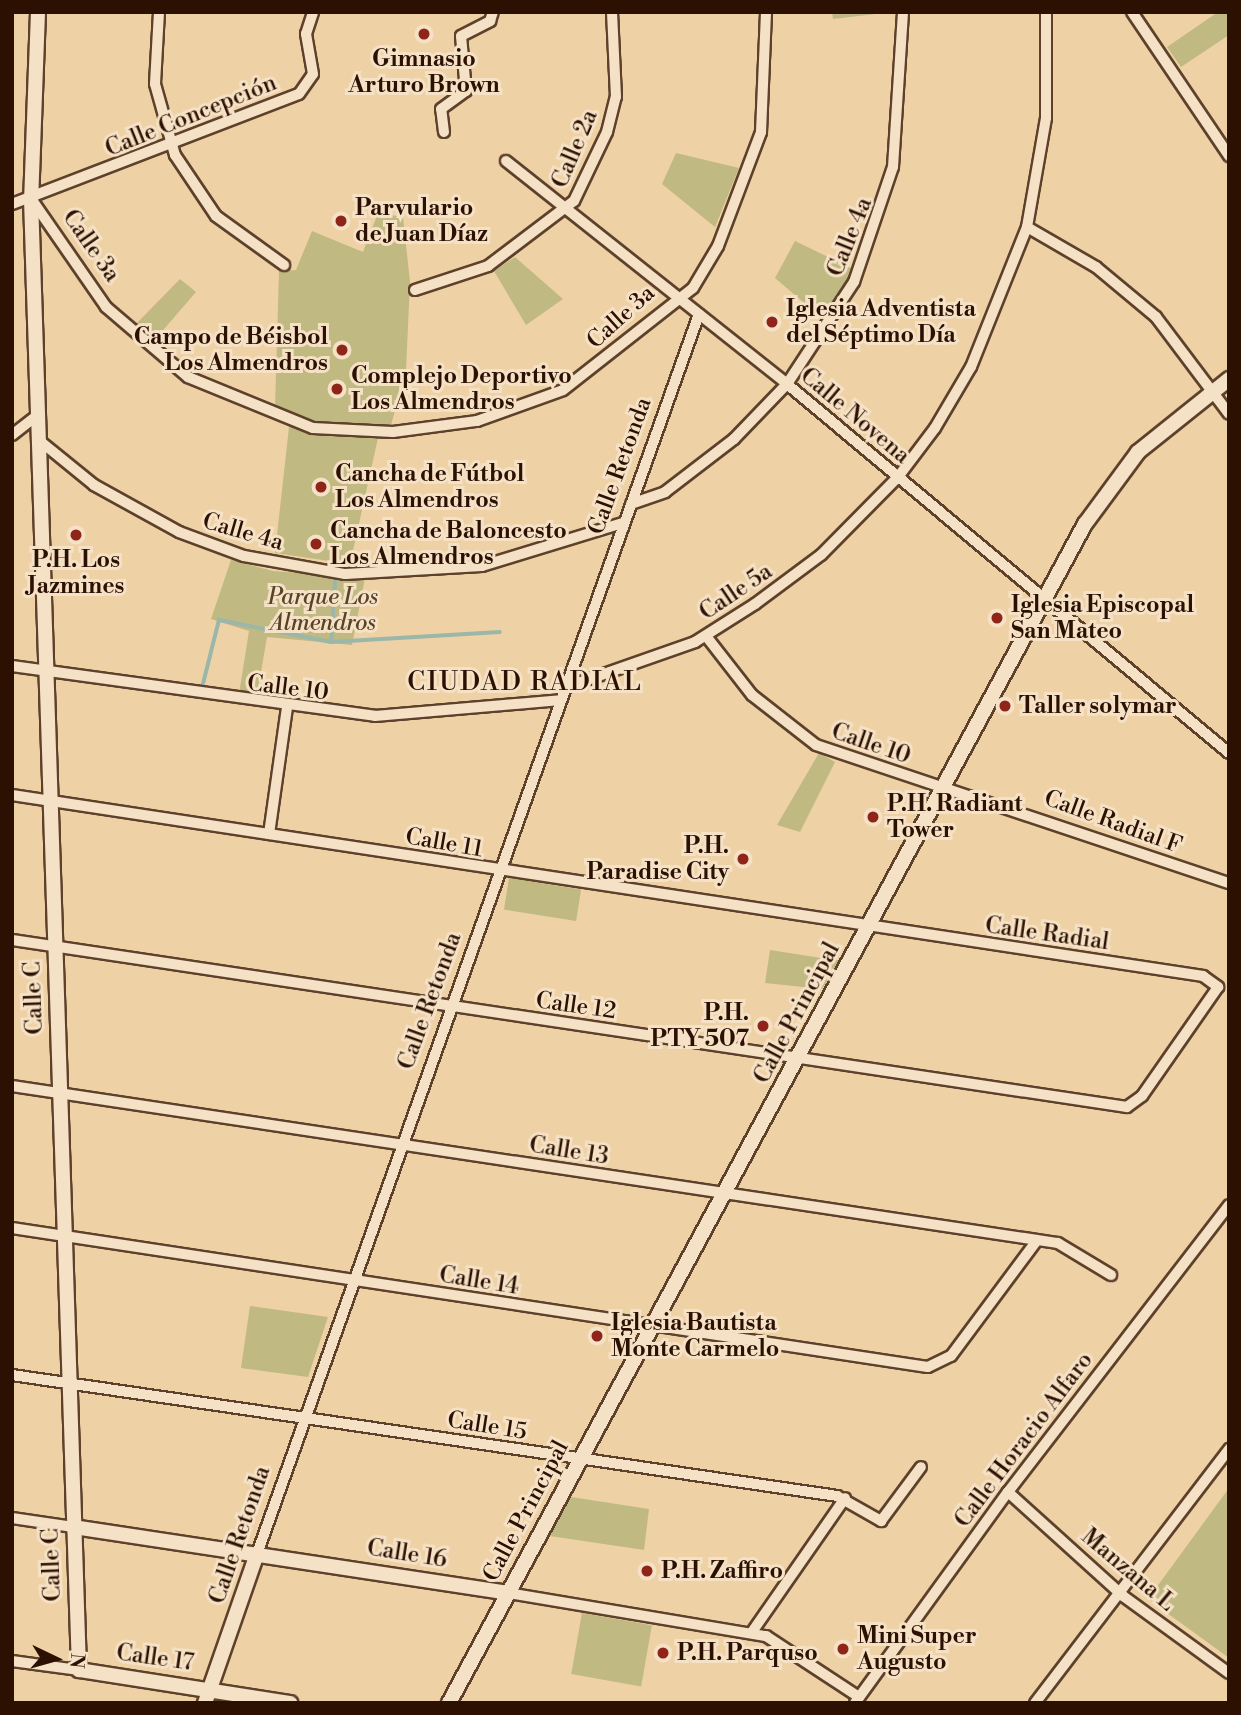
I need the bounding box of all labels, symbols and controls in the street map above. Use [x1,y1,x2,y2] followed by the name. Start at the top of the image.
[416,26,432,42] marker: Gimnasio Arturo Brown
[348,45,500,99] place label: Gimnasio Arturo Brown
[101,69,281,163] street label: Calle Concepción
[546,106,604,192] street label: Calle 2a
[822,193,878,281] street label: Calle 4a
[355,194,488,248] place label: Parvulario de Juan Díaz
[56,205,126,287] street label: Calle 3a
[333,213,349,229] marker: Parvulario de Juan Díaz
[581,279,661,355] street label: Calle 3a
[786,295,976,349] place label: Iglesia Adventista del Séptimo Día
[764,314,780,330] marker: Iglesia Adventista del Séptimo Día
[134,323,328,377] place label: Campo de Béisbol Los Almendros
[334,342,350,358] marker: Campo de Béisbol Los Almendros
[351,362,572,416] place label: Complejo Deportivo Los Almendros
[795,362,915,470] street label: Calle Novena
[329,381,345,397] marker: Complejo Deportivo Los Almendros
[582,394,658,538] street label: Calle Retonda
[335,460,524,514] place label: Cancha de Fútbol Los Almendros
[313,479,329,495] marker: Cancha de Fútbol Los Almendros
[199,507,287,557] street label: Calle 4a
[330,517,567,571] place label: Cancha de Baloncesto Los Almendros
[68,527,84,543] marker: P.H. Los Jazmines
[308,536,324,552] marker: Cancha de Baloncesto Los Almendros
[28,546,124,600] place label: P.H. Los Jazmines
[694,558,778,626] street label: Calle 5a
[268,583,378,637] park label: Parque Los Almendros
[1011,591,1194,645] place label: Iglesia Episcopal San Mateo
[989,610,1005,626] marker: Iglesia Episcopal San Mateo
[409,667,641,699] district label: CIUDAD RADIAL
[246,669,330,707] street label: Calle 10
[1019,692,1177,720] place label: Taller solymar
[997,698,1013,714] marker: Taller solymar
[828,718,914,770] street label: Calle 10
[1040,784,1186,860] street label: Calle Radial F
[887,790,1022,844] place label: P.H. Radiant Tower
[865,809,881,825] marker: P.H. Radiant Tower
[403,823,485,863] street label: Calle 11
[586,832,729,886] place label: P.H. Paradise City
[735,851,751,867] marker: P.H. Paradise City
[983,912,1111,956] street label: Calle Radial
[392,929,468,1073] street label: Calle Retonda
[748,938,846,1088] street label: Calle Principal
[19,961,49,1035] street label: Calle C
[534,987,618,1025] street label: Calle 12
[651,999,749,1053] place label: P.H. PTY 507
[755,1018,771,1034] marker: P.H. PTY 507
[527,1131,611,1171] street label: Calle 13
[437,1261,521,1301] street label: Calle 14
[611,1309,779,1363] place label: Iglesia Bautista Monte Carmelo
[589,1328,605,1344] marker: Iglesia Bautista Monte Carmelo
[949,1347,1099,1533] street label: Calle Horacio Alfaro
[445,1406,529,1446] street label: Calle 15
[477,1436,575,1586] street label: Calle Principal
[204,1462,276,1608] street label: Calle Retonda
[1076,1523,1180,1617] street label: Manzana L
[37,1528,67,1602] street label: Calle C
[365,1534,449,1574] street label: Calle 16
[661,1557,783,1585] place label: P.H. Zaffiro
[639,1563,655,1579] marker: P.H. Zaffiro
[857,1622,977,1676] place label: Mini Super Augusto
[21,1624,91,1694] north arrow
[115,1639,195,1677] street label: Calle 17
[677,1639,818,1667] place label: P.H. Parquso
[835,1641,851,1657] marker: Mini Super Augusto
[655,1645,671,1661] marker: P.H. Parquso
[64,1652,90,1669] text: N

